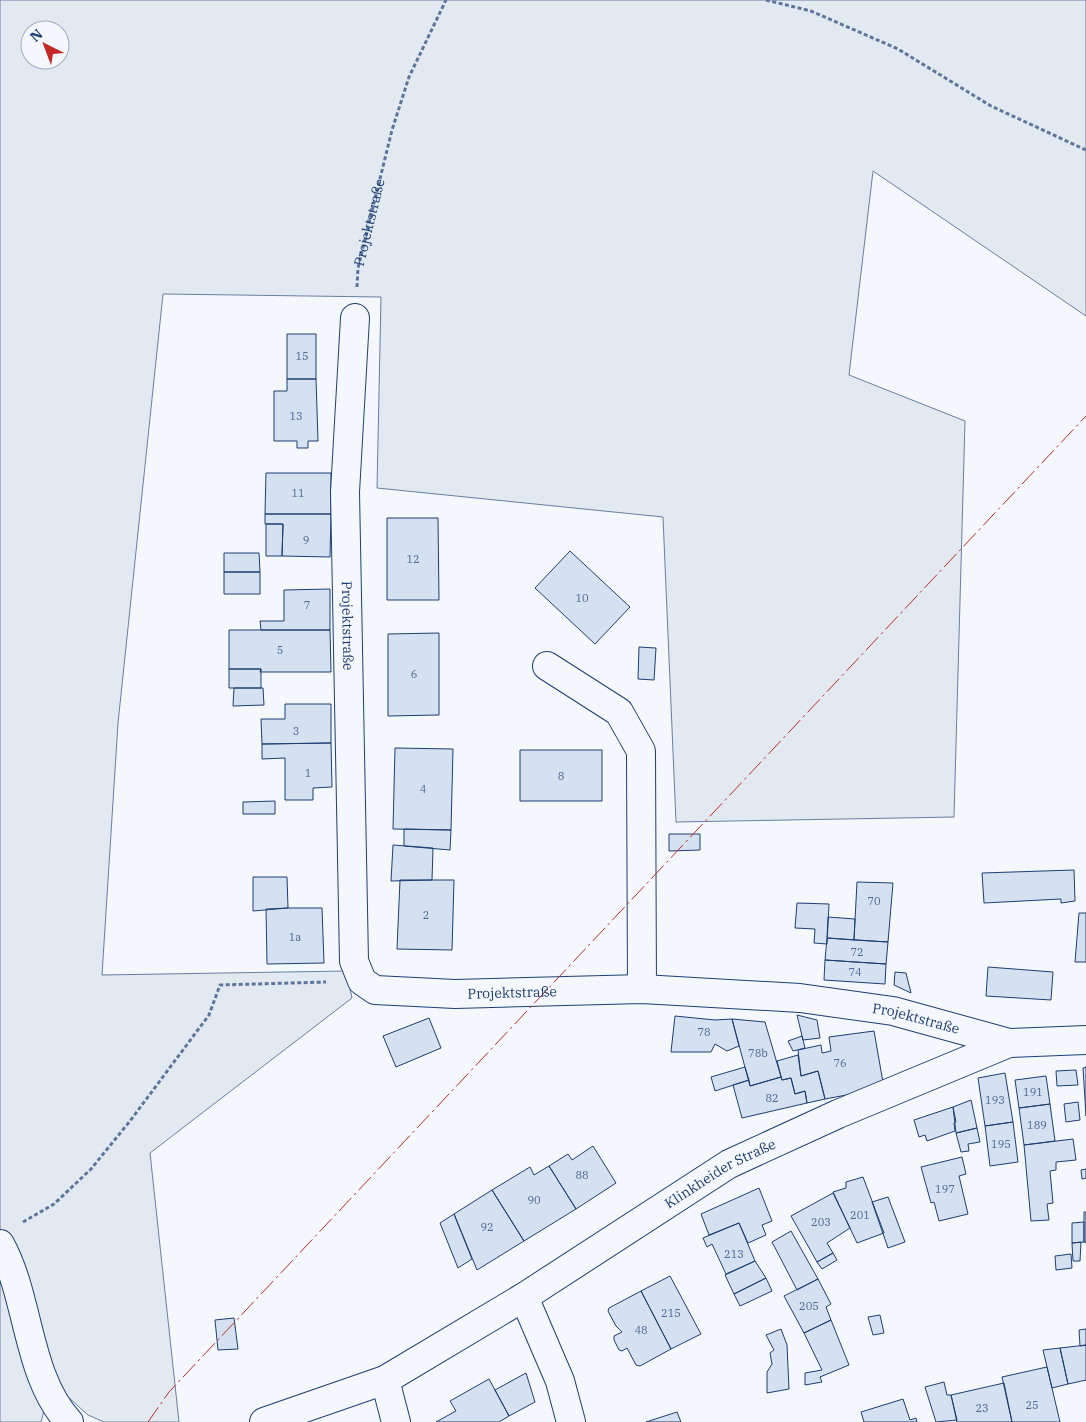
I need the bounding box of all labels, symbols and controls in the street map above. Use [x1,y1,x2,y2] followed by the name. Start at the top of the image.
[20,20,70,70] north arrow
[26,25,46,46] text: N
[350,177,389,268] street label: Projektstraße
[295,349,309,363] house number: 15
[289,409,303,423] house number: 13
[291,486,305,500] house number: 11
[303,533,309,547] house number: 9
[406,552,420,566] house number: 12
[338,581,357,671] street label: Projektstraße
[575,591,589,605] house number: 10
[304,598,310,612] house number: 7
[277,643,283,657] house number: 5
[411,667,417,681] house number: 6
[293,724,299,738] house number: 3
[305,766,311,780] house number: 1
[558,769,564,783] house number: 8
[420,782,427,796] house number: 4
[867,894,881,908] house number: 70
[423,908,429,922] house number: 2
[289,930,301,944] house number: 1a
[850,945,864,959] house number: 72
[848,965,862,979] house number: 74
[467,982,557,1003] street label: Projektstraße
[871,999,962,1038] street label: Projektstraße
[697,1025,711,1039] house number: 78
[748,1046,768,1060] house number: 78b
[833,1056,847,1070] house number: 76
[1023,1085,1043,1099] house number: 191
[765,1091,779,1105] house number: 82
[985,1093,1005,1107] house number: 193
[1027,1118,1047,1132] house number: 189
[661,1135,779,1212] street label: Klinkheider Straße
[991,1137,1011,1151] house number: 195
[575,1168,589,1182] house number: 88
[935,1182,955,1196] house number: 197
[527,1193,541,1207] house number: 90
[850,1208,870,1222] house number: 201
[811,1215,831,1229] house number: 203
[480,1220,494,1234] house number: 92
[724,1247,744,1261] house number: 213
[799,1299,819,1313] house number: 205
[661,1306,681,1320] house number: 215
[634,1323,648,1337] house number: 48
[1025,1398,1039,1412] house number: 25
[975,1401,989,1415] house number: 23

